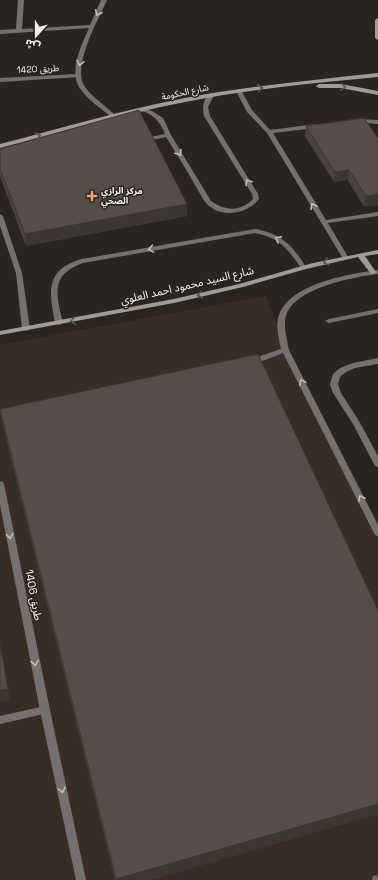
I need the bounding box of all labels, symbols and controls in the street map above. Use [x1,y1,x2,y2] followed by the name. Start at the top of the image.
[95,9,103,16] one-way arrow
[16,16,56,56] north arrow
[23,36,42,55] text: ش
[77,60,85,66] one-way arrow
[17,62,59,76] street label: طريق 1420
[160,81,210,104] street label: شارع الحكومة
[340,82,346,91] one-way arrow
[257,84,263,93] one-way arrow
[35,133,41,141] one-way arrow
[175,149,182,156] one-way arrow
[246,179,253,186] one-way arrow
[101,185,143,209] place label: مركز الرازي الصحي
[86,190,98,202] marker: مركز الرازي الصحي
[310,203,317,210] one-way arrow
[274,236,282,243] one-way arrow
[148,244,154,253] one-way arrow
[323,257,329,265] one-way arrow
[119,263,256,310] street label: شارع السيد محمود احمد العلوي
[197,291,204,299] one-way arrow
[70,316,76,324] one-way arrow
[299,379,306,386] one-way arrow
[358,495,365,502] one-way arrow
[6,532,14,539] one-way arrow
[22,568,46,622] street label: طريق 1406
[31,660,39,666] one-way arrow
[57,787,65,794] one-way arrow

